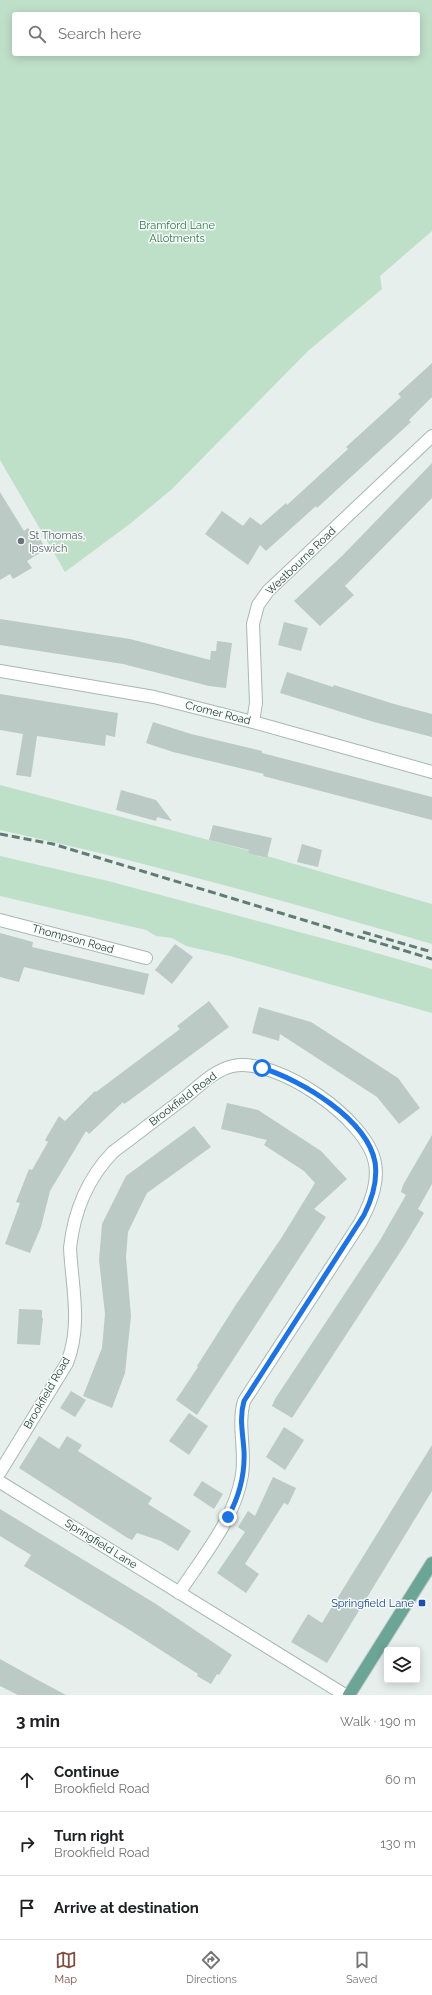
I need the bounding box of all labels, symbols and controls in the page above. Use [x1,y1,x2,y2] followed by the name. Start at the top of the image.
[12,12,420,56] search box
[26,23,48,45] icon: search
[58,25,141,43] text: Search here
[139,219,215,245] park label: Bramford Lane Allotments
[263,524,339,598] street label: Westbourne Road
[29,529,85,555] place label: St Thomas, Ipswich
[16,536,26,546] marker: St Thomas, Ipswich
[184,699,252,727] street label: Cromer Road
[31,922,115,956] street label: Thompson Road
[253,1059,271,1077] route start
[147,1069,219,1129] street label: Brookfield Road
[21,1355,73,1431] street label: Brookfield Road
[219,1508,237,1526] route end
[62,1517,140,1572] street label: Springfield Lane
[331,1597,415,1610] place label: Springfield Lane
[417,1598,427,1608] marker: Springfield Lane
[384,1647,420,1683] map controls
[384,1647,420,1683] button: layers
[16,1711,60,1731] text: 3 min
[340,1714,416,1729] text: Walk · 190 m
[54,1763,119,1781] text: Continue
[16,1769,38,1791] icon: ahead
[385,1772,416,1787] text: 60 m
[54,1781,150,1796] text: Brookfield Road
[54,1827,124,1845] text: Turn right
[16,1833,38,1855] icon: right
[380,1836,416,1851] text: 130 m
[54,1845,150,1860] text: Brookfield Road
[16,1897,38,1919] icon: arrive
[54,1899,199,1917] text: Arrive at destination
[55,1949,77,1986] tab: Map
[186,1949,237,1986] tab: Directions
[346,1949,377,1986] tab: Saved

